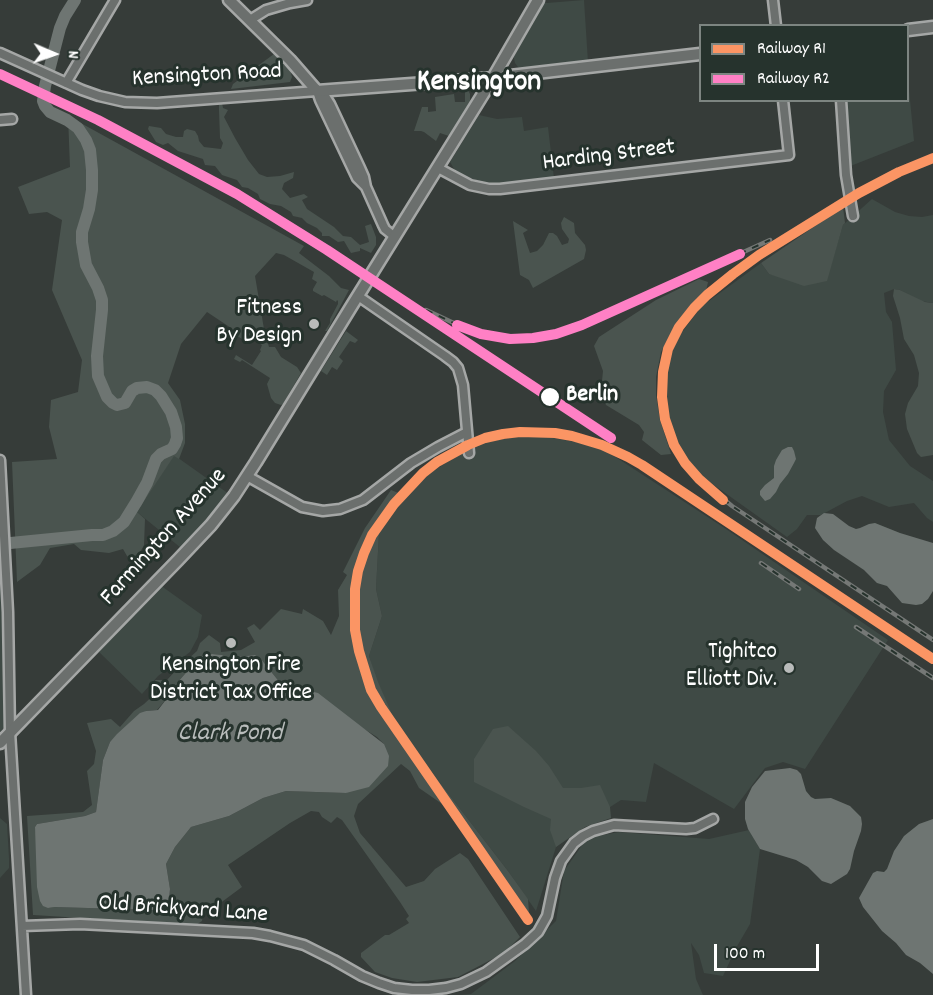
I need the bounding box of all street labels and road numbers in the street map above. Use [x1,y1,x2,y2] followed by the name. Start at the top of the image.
[131,59,283,95] street label: Kensington Road
[541,135,677,179] street label: Harding Street
[96,463,234,613] street label: Farmington Avenue
[97,891,269,931] street label: Old Brickyard Lane

